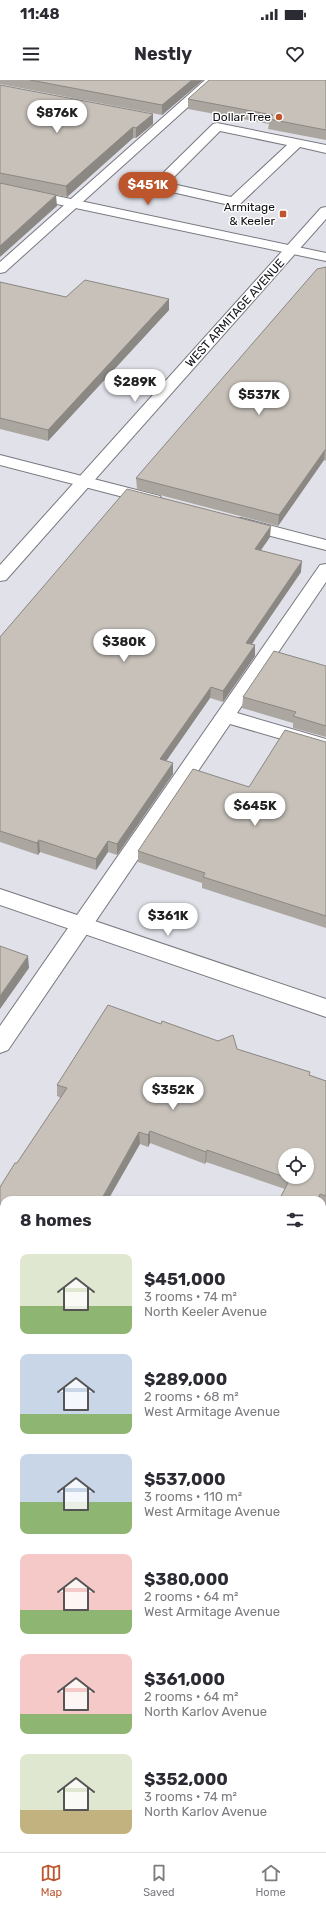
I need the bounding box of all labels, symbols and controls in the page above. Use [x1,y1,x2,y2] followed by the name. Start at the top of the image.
[20,5,60,23] text: 11:48
[20,43,42,65] icon: menu
[134,43,192,65] text: Nestly
[284,43,306,65] icon: heart
[29,100,85,134] pin: $876K
[36,105,78,120] text: $876K
[213,110,271,124] place label: Dollar Tree
[274,112,284,122] marker: Dollar Tree
[120,172,176,206] pin: $451K
[128,177,168,192] text: $451K
[224,200,275,228] place label: Armitage & Keeler
[278,209,288,219] marker: Armitage & Keeler
[183,256,287,370] street label: WEST ARMITAGE AVENUE
[107,369,163,403] pin: $289K
[114,374,156,389] text: $289K
[231,382,287,416] pin: $537K
[238,387,280,402] text: $537K
[96,629,152,663] pin: $380K
[102,634,146,649] text: $380K
[227,793,283,827] pin: $645K
[233,798,277,813] text: $645K
[140,903,196,937] pin: $361K
[148,908,188,923] text: $361K
[145,1077,201,1111] pin: $352K
[152,1082,194,1097] text: $352K
[278,1148,314,1184] map controls
[278,1148,314,1184] button: locate
[284,1209,306,1231] icon: filters
[20,1210,92,1230] text: 8 homes
[144,1269,226,1289] text: $451,000
[52,1270,100,1318] icon: home
[144,1289,237,1304] text: 3 rooms · 74 m²
[144,1304,267,1319] text: North Keeler Avenue
[144,1369,227,1389] text: $289,000
[52,1370,100,1418] icon: home
[144,1389,239,1404] text: 2 rooms · 68 m²
[144,1404,280,1419] text: West Armitage Avenue
[144,1469,226,1489] text: $537,000
[52,1470,100,1518] icon: home
[144,1489,242,1504] text: 3 rooms · 110 m²
[144,1504,280,1519] text: West Armitage Avenue
[144,1569,229,1589] text: $380,000
[52,1570,100,1618] icon: home
[144,1589,239,1604] text: 2 rooms · 64 m²
[144,1604,280,1619] text: West Armitage Avenue
[144,1669,225,1689] text: $361,000
[52,1670,100,1718] icon: home
[144,1689,239,1704] text: 2 rooms · 64 m²
[144,1704,267,1719] text: North Karlov Avenue
[144,1769,228,1789] text: $352,000
[52,1770,100,1818] icon: home
[144,1789,237,1804] text: 3 rooms · 74 m²
[144,1804,267,1819] text: North Karlov Avenue
[40,1862,62,1899] tab: Map
[143,1862,175,1899] tab: Saved
[255,1862,286,1899] tab: Home

